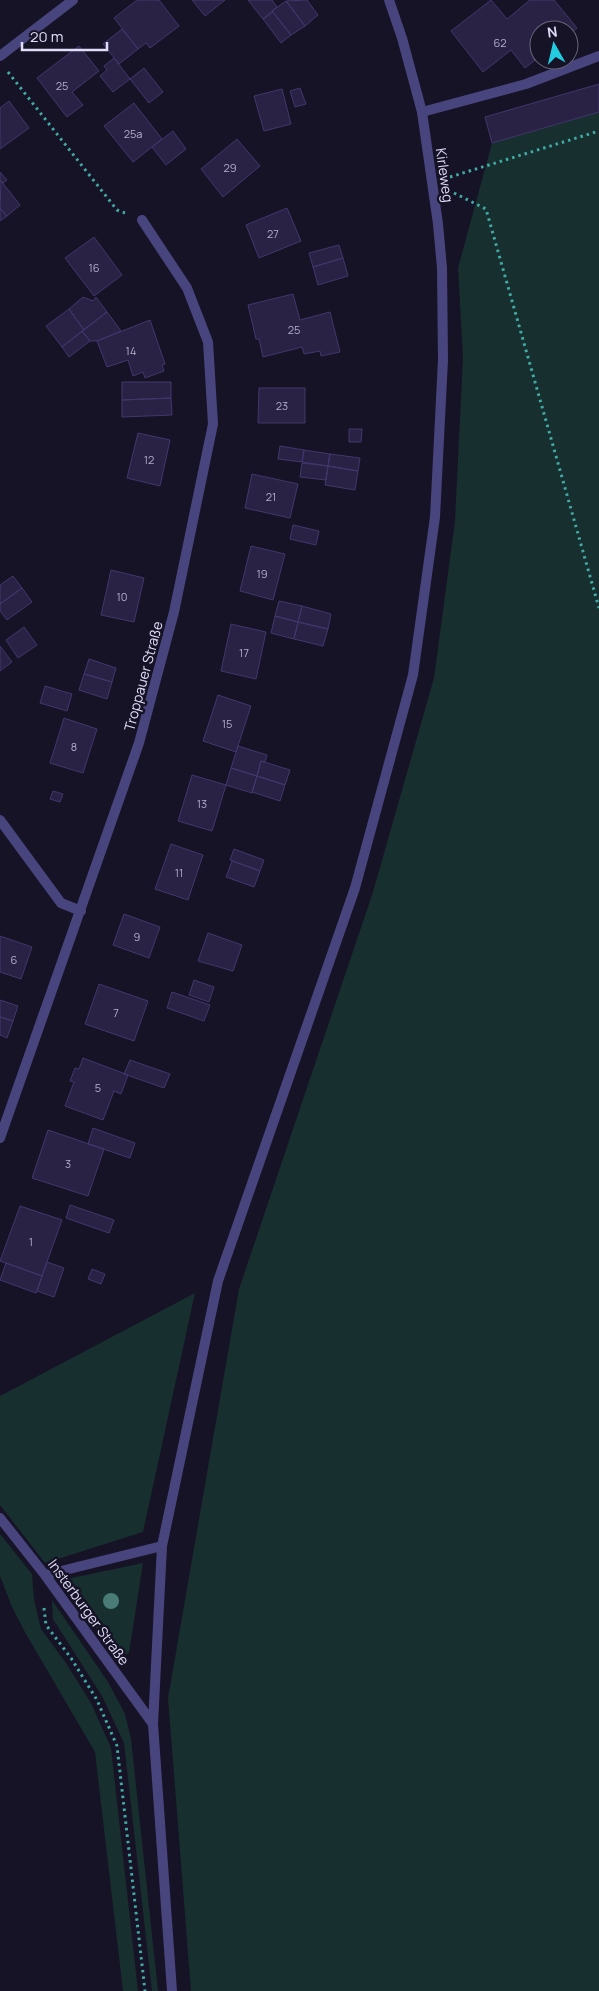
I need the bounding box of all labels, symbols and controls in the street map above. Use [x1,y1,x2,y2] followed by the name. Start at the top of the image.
[22,20,108,52] scale bar
[529,20,579,70] north arrow
[546,22,558,42] text: N
[30,26,63,47] text: 20 m
[493,35,507,50] house number: 62
[56,78,68,93] house number: 25
[124,126,142,141] house number: 25a
[432,147,458,203] street label: Kirleweg
[223,160,237,175] house number: 29
[267,226,279,241] house number: 27
[88,260,100,275] house number: 16
[288,322,300,337] house number: 25
[126,343,136,358] house number: 14
[276,398,288,413] house number: 23
[144,452,154,467] house number: 12
[266,489,276,504] house number: 21
[256,566,268,581] house number: 19
[116,589,128,604] house number: 10
[119,619,167,733] street label: Troppauer Straße
[239,645,249,660] house number: 17
[222,716,232,731] house number: 15
[71,739,77,754] house number: 8
[197,796,207,811] house number: 13
[175,865,183,880] house number: 11
[134,929,141,944] house number: 9
[11,952,18,967] house number: 6
[113,1005,119,1020] house number: 7
[95,1080,101,1095] house number: 5
[65,1156,71,1171] house number: 3
[29,1234,33,1249] house number: 1
[44,1555,134,1669] street label: Insterburger Straße

